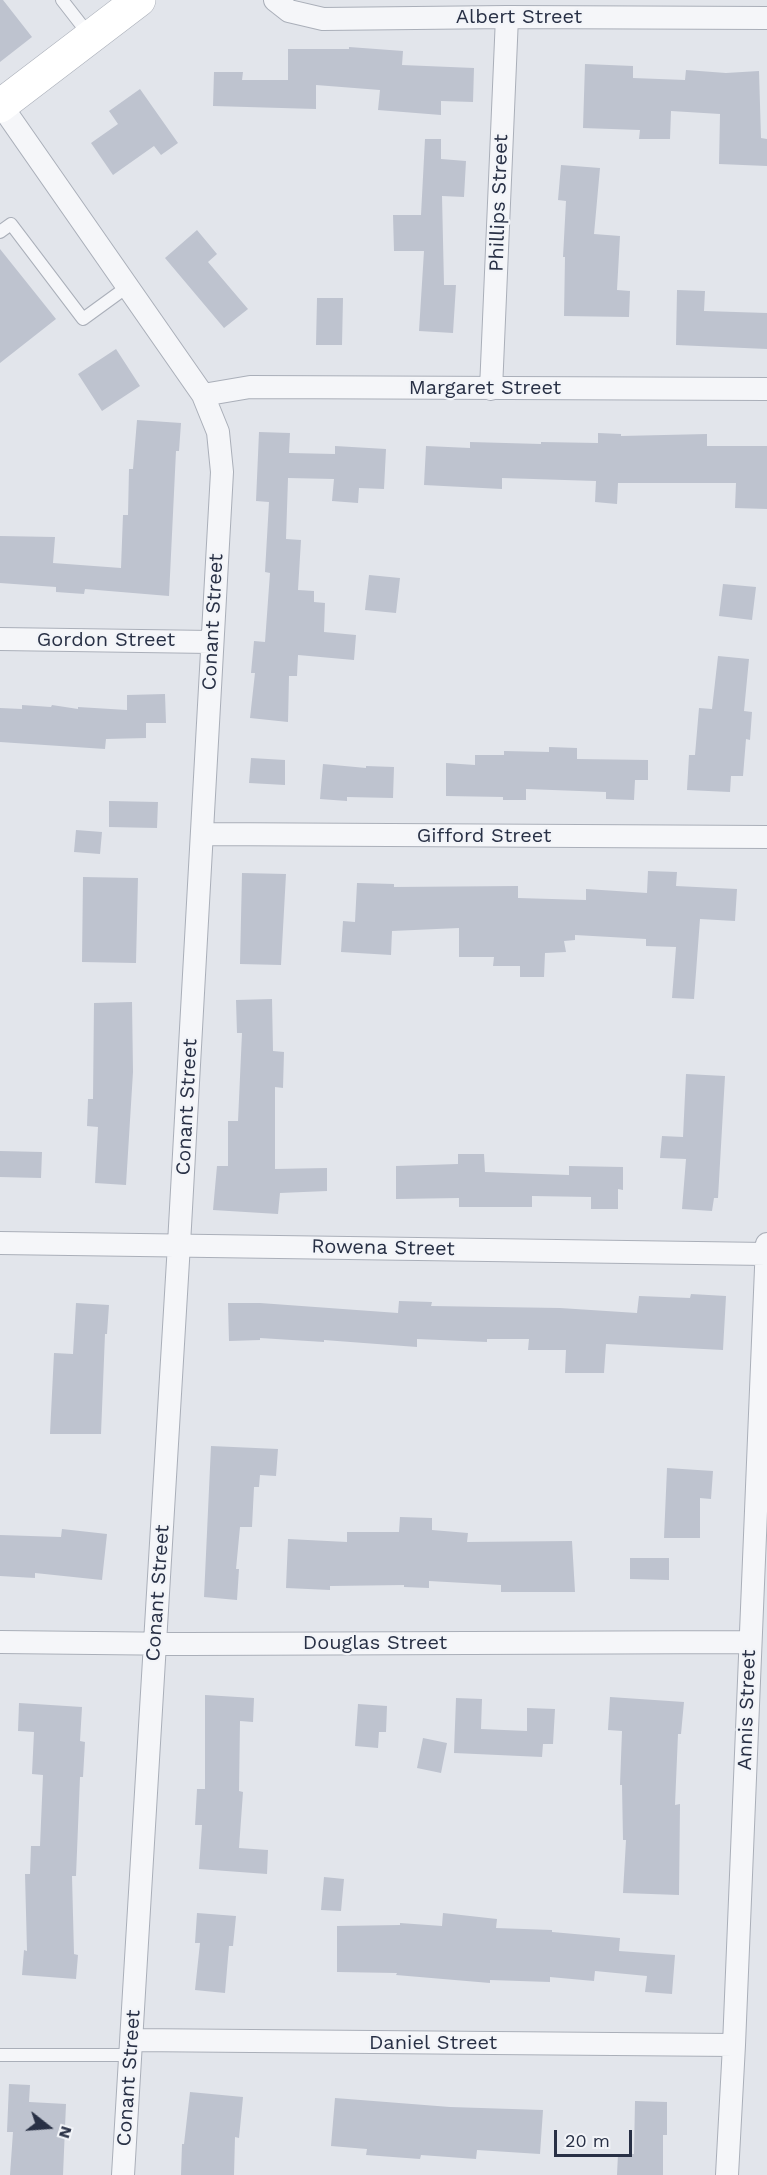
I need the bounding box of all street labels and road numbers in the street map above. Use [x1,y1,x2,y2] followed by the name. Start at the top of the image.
[456,5,582,29] street label: Albert Street
[485,134,513,272] street label: Phillips Street
[409,376,561,400] street label: Margaret Street
[197,553,229,691] street label: Conant Street
[37,628,175,652] street label: Gordon Street
[417,824,551,848] street label: Gifford Street
[171,1038,203,1176] street label: Conant Street
[311,1235,455,1261] street label: Rowena Street
[141,1524,175,1662] street label: Conant Street
[303,1631,447,1655] street label: Douglas Street
[733,1649,761,1771] street label: Annis Street
[112,2009,146,2147] street label: Conant Street
[369,2031,497,2055] street label: Daniel Street

